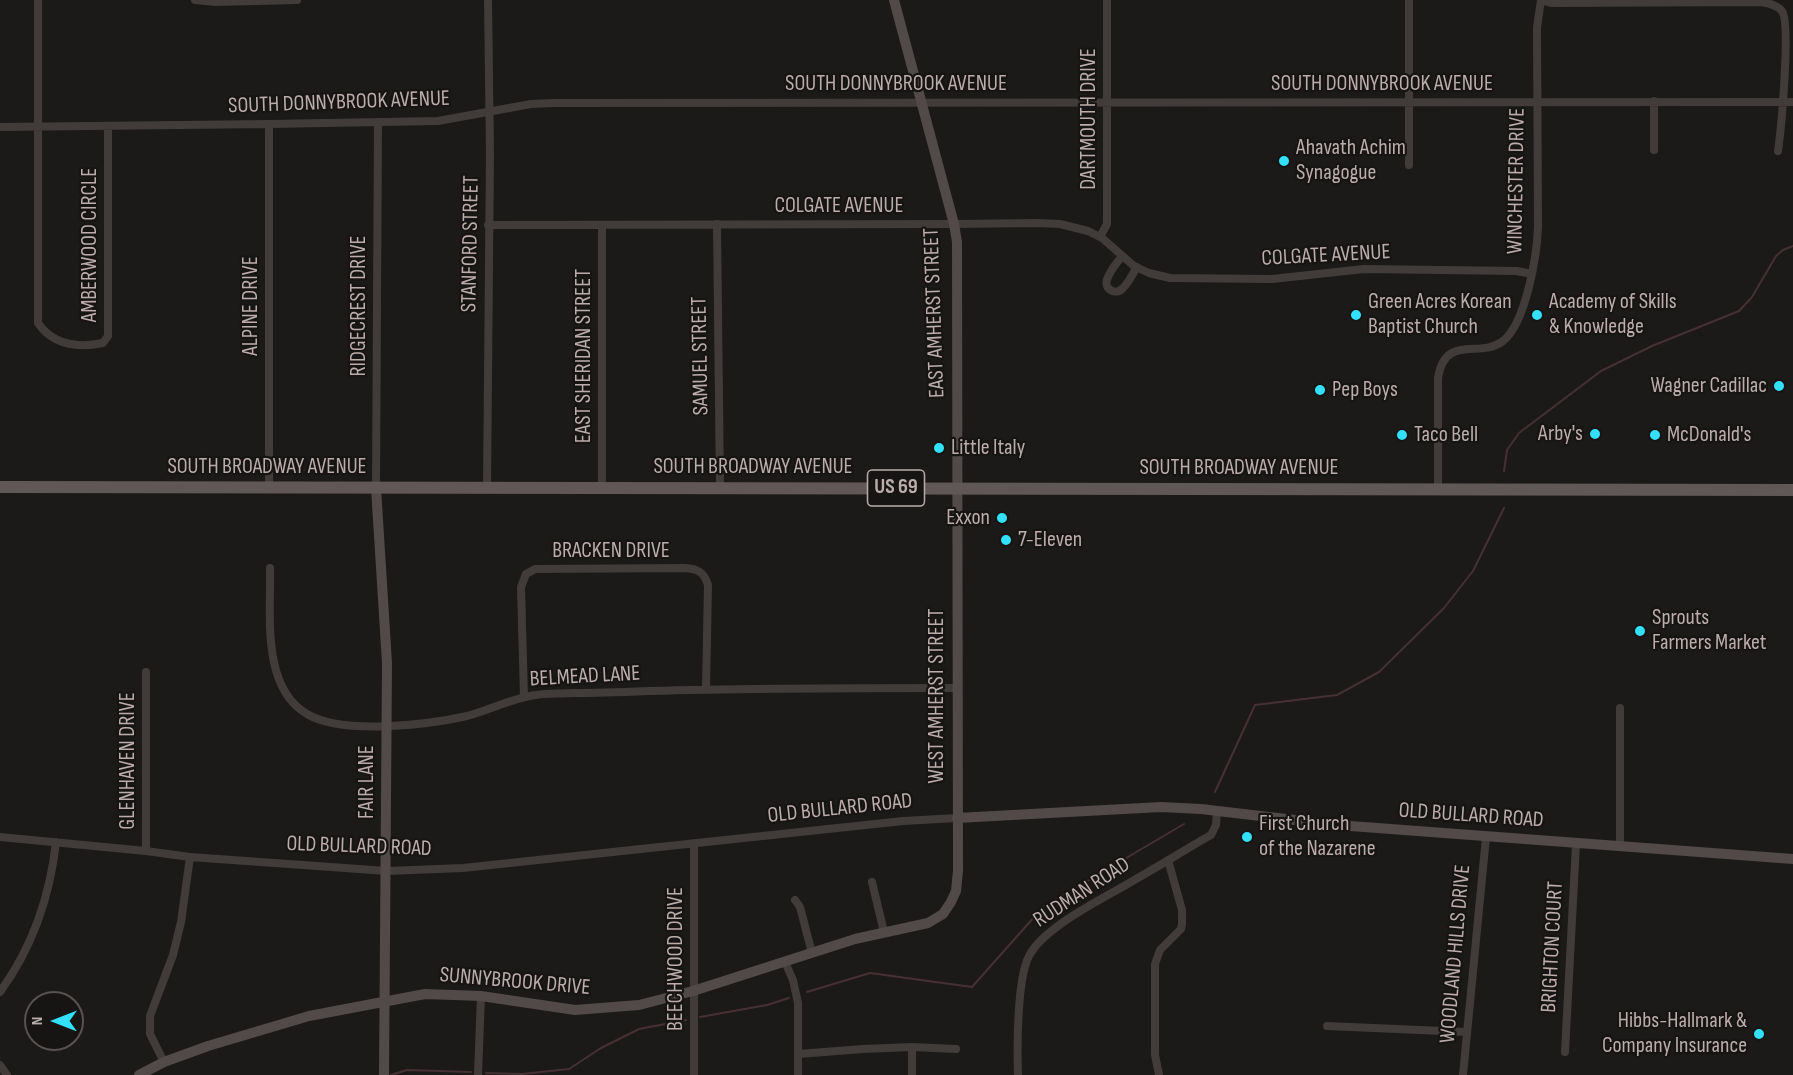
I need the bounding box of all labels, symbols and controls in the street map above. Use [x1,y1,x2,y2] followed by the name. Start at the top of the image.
[1076,48,1102,190] street label: DARTMOUTH DRIVE
[785,71,1007,97] street label: SOUTH DONNYBROOK AVENUE
[1271,71,1493,97] street label: SOUTH DONNYBROOK AVENUE
[228,86,450,120] street label: SOUTH DONNYBROOK AVENUE
[1503,108,1531,254] street label: WINCHESTER DRIVE
[1296,135,1406,186] place label: Ahavath Achim Synagogue
[1277,154,1291,168] marker: Ahavath Achim Synagogue
[77,168,103,322] street label: AMBERWOOD CIRCLE
[457,175,485,313] street label: STANFORD STREET
[774,193,904,219] street label: COLGATE AVENUE
[919,228,951,398] street label: EAST AMHERST STREET
[346,235,372,377] street label: RIDGECREST DRIVE
[1261,239,1391,273] street label: COLGATE AVENUE
[238,256,264,356] street label: ALPINE DRIVE
[571,269,597,443] street label: EAST SHERIDAN STREET
[1368,289,1512,340] place label: Green Acres Korean Baptist Church
[1549,289,1677,340] place label: Academy of Skills & Knowledge
[687,296,715,416] street label: SAMUEL STREET
[1349,308,1363,322] marker: Green Acres Korean Baptist Church
[1530,308,1544,322] marker: Academy of Skills & Knowledge
[1650,373,1767,399] place label: Wagner Cadillac
[1332,377,1398,403] place label: Pep Boys
[1772,379,1786,393] marker: Wagner Cadillac
[1313,383,1327,397] marker: Pep Boys
[1538,421,1583,447] place label: Arby's
[1414,422,1478,448] place label: Taco Bell
[1667,422,1751,448] place label: McDonald's
[1588,427,1602,441] marker: Arby's
[1395,428,1409,442] marker: Taco Bell
[1648,428,1662,442] marker: McDonald's
[951,435,1025,461] place label: Little Italy
[932,441,946,455] marker: Little Italy
[167,454,367,480] street label: SOUTH BROADWAY AVENUE
[653,454,853,480] street label: SOUTH BROADWAY AVENUE
[1139,455,1339,481] street label: SOUTH BROADWAY AVENUE
[868,470,924,506] road number: US 69
[946,505,990,531] place label: Exxon
[995,511,1009,525] marker: Exxon
[1018,527,1082,553] place label: 7-Eleven
[999,533,1013,547] marker: 7-Eleven
[552,538,670,564] street label: BRACKEN DRIVE
[1652,605,1766,656] place label: Sprouts Farmers Market
[924,608,950,784] street label: WEST AMHERST STREET
[1633,624,1647,638] marker: Sprouts Farmers Market
[529,661,641,693] street label: BELMEAD LANE
[115,692,141,830] street label: GLENHAVEN DRIVE
[354,745,380,819] street label: FAIR LANE
[766,788,914,830] street label: OLD BULLARD ROAD
[1398,798,1544,834] street label: OLD BULLARD ROAD
[1259,811,1376,862] place label: First Church of the Nazarene
[1240,830,1254,844] marker: First Church of the Nazarene
[286,831,432,863] street label: OLD BULLARD ROAD
[1029,852,1135,934] street label: RUDMAN ROAD
[1435,864,1477,1044] street label: WOODLAND HILLS DRIVE
[1536,881,1570,1013] street label: BRIGHTON COURT
[663,887,689,1031] street label: BEECHWOOD DRIVE
[438,962,592,1002] street label: SUNNYBROOK DRIVE
[24,991,84,1051] north arrow
[1602,1008,1747,1060] place label: Hibbs-Hallmark & Company Insurance
[28,1017,47,1025] text: N
[1752,1027,1766,1041] marker: Hibbs-Hallmark & Company Insurance

